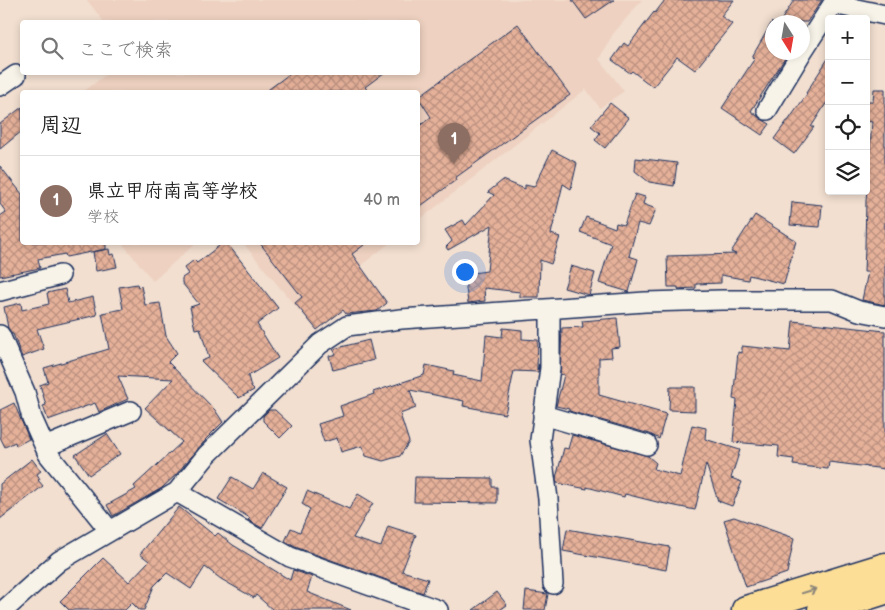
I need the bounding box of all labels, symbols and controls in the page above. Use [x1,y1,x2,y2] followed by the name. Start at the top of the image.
[765,15,810,60] north arrow
[825,15,870,195] map controls
[825,15,870,60] button: +
[20,20,420,75] search box
[38,34,66,62] icon: search
[78,39,173,62] text: ここで検索
[825,60,870,105] button: −
[825,105,870,150] button: locate
[40,113,82,138] text: 周辺
[438,123,470,164] pin: 1
[825,150,870,195] button: layers
[87,180,258,203] text: 県立甲府南高等学校
[53,191,59,210] text: 1
[363,191,400,210] text: 40 m
[87,208,119,227] text: 学校
[452,259,478,285] your location
[800,585,816,595] one-way arrow

